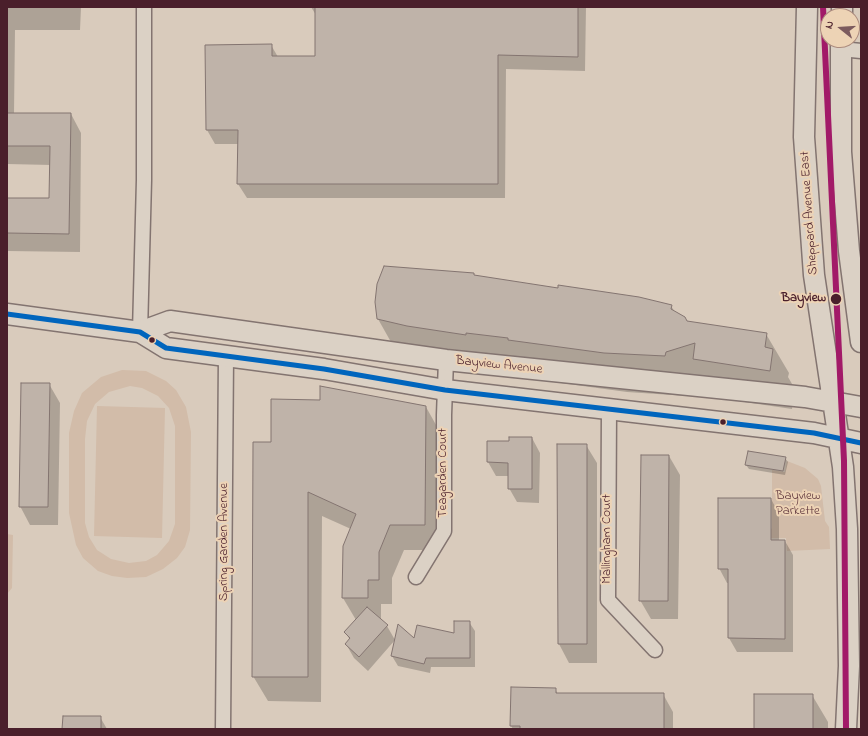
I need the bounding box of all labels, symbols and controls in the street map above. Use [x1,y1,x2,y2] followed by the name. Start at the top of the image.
[820,8,860,48] north arrow
[821,19,838,31] text: N
[798,151,822,275] street label: Sheppard Avenue East
[781,291,826,307] place label: Bayview
[829,292,843,306] marker: Bayview
[147,335,157,345] unlabelled marker
[455,354,543,378] street label: Bayview Avenue
[718,417,728,427] unlabelled marker
[436,428,452,518] street label: Teagarden Court
[217,483,233,601] street label: Spring Garden Avenue
[776,489,820,520] park label: Bayview Parkette
[600,494,616,584] street label: Mallingham Court

